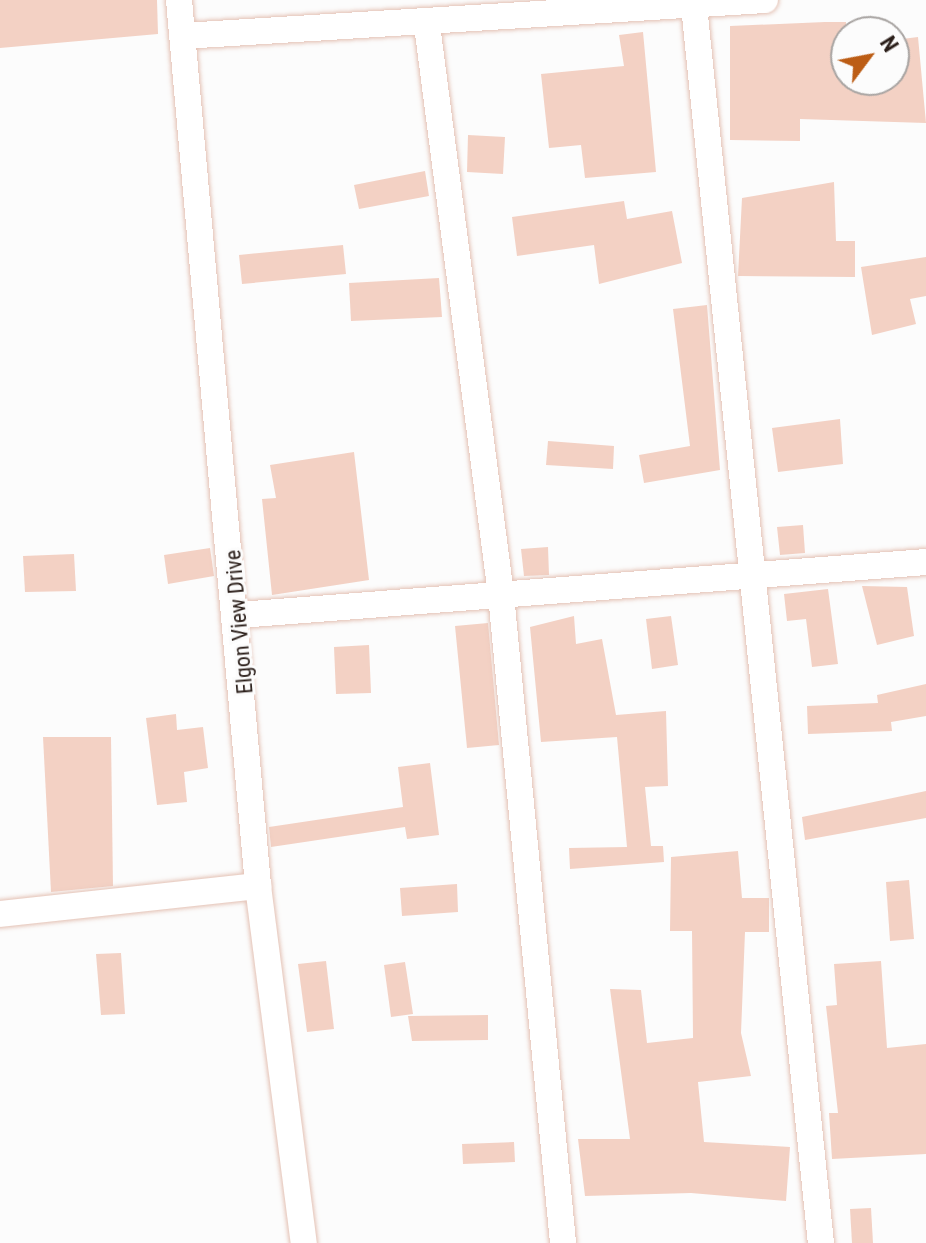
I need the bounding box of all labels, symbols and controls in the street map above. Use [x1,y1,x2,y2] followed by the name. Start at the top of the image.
[830,16,910,96] north arrow
[875,32,903,56] text: N
[220,549,258,695] street label: Elgon View Drive

